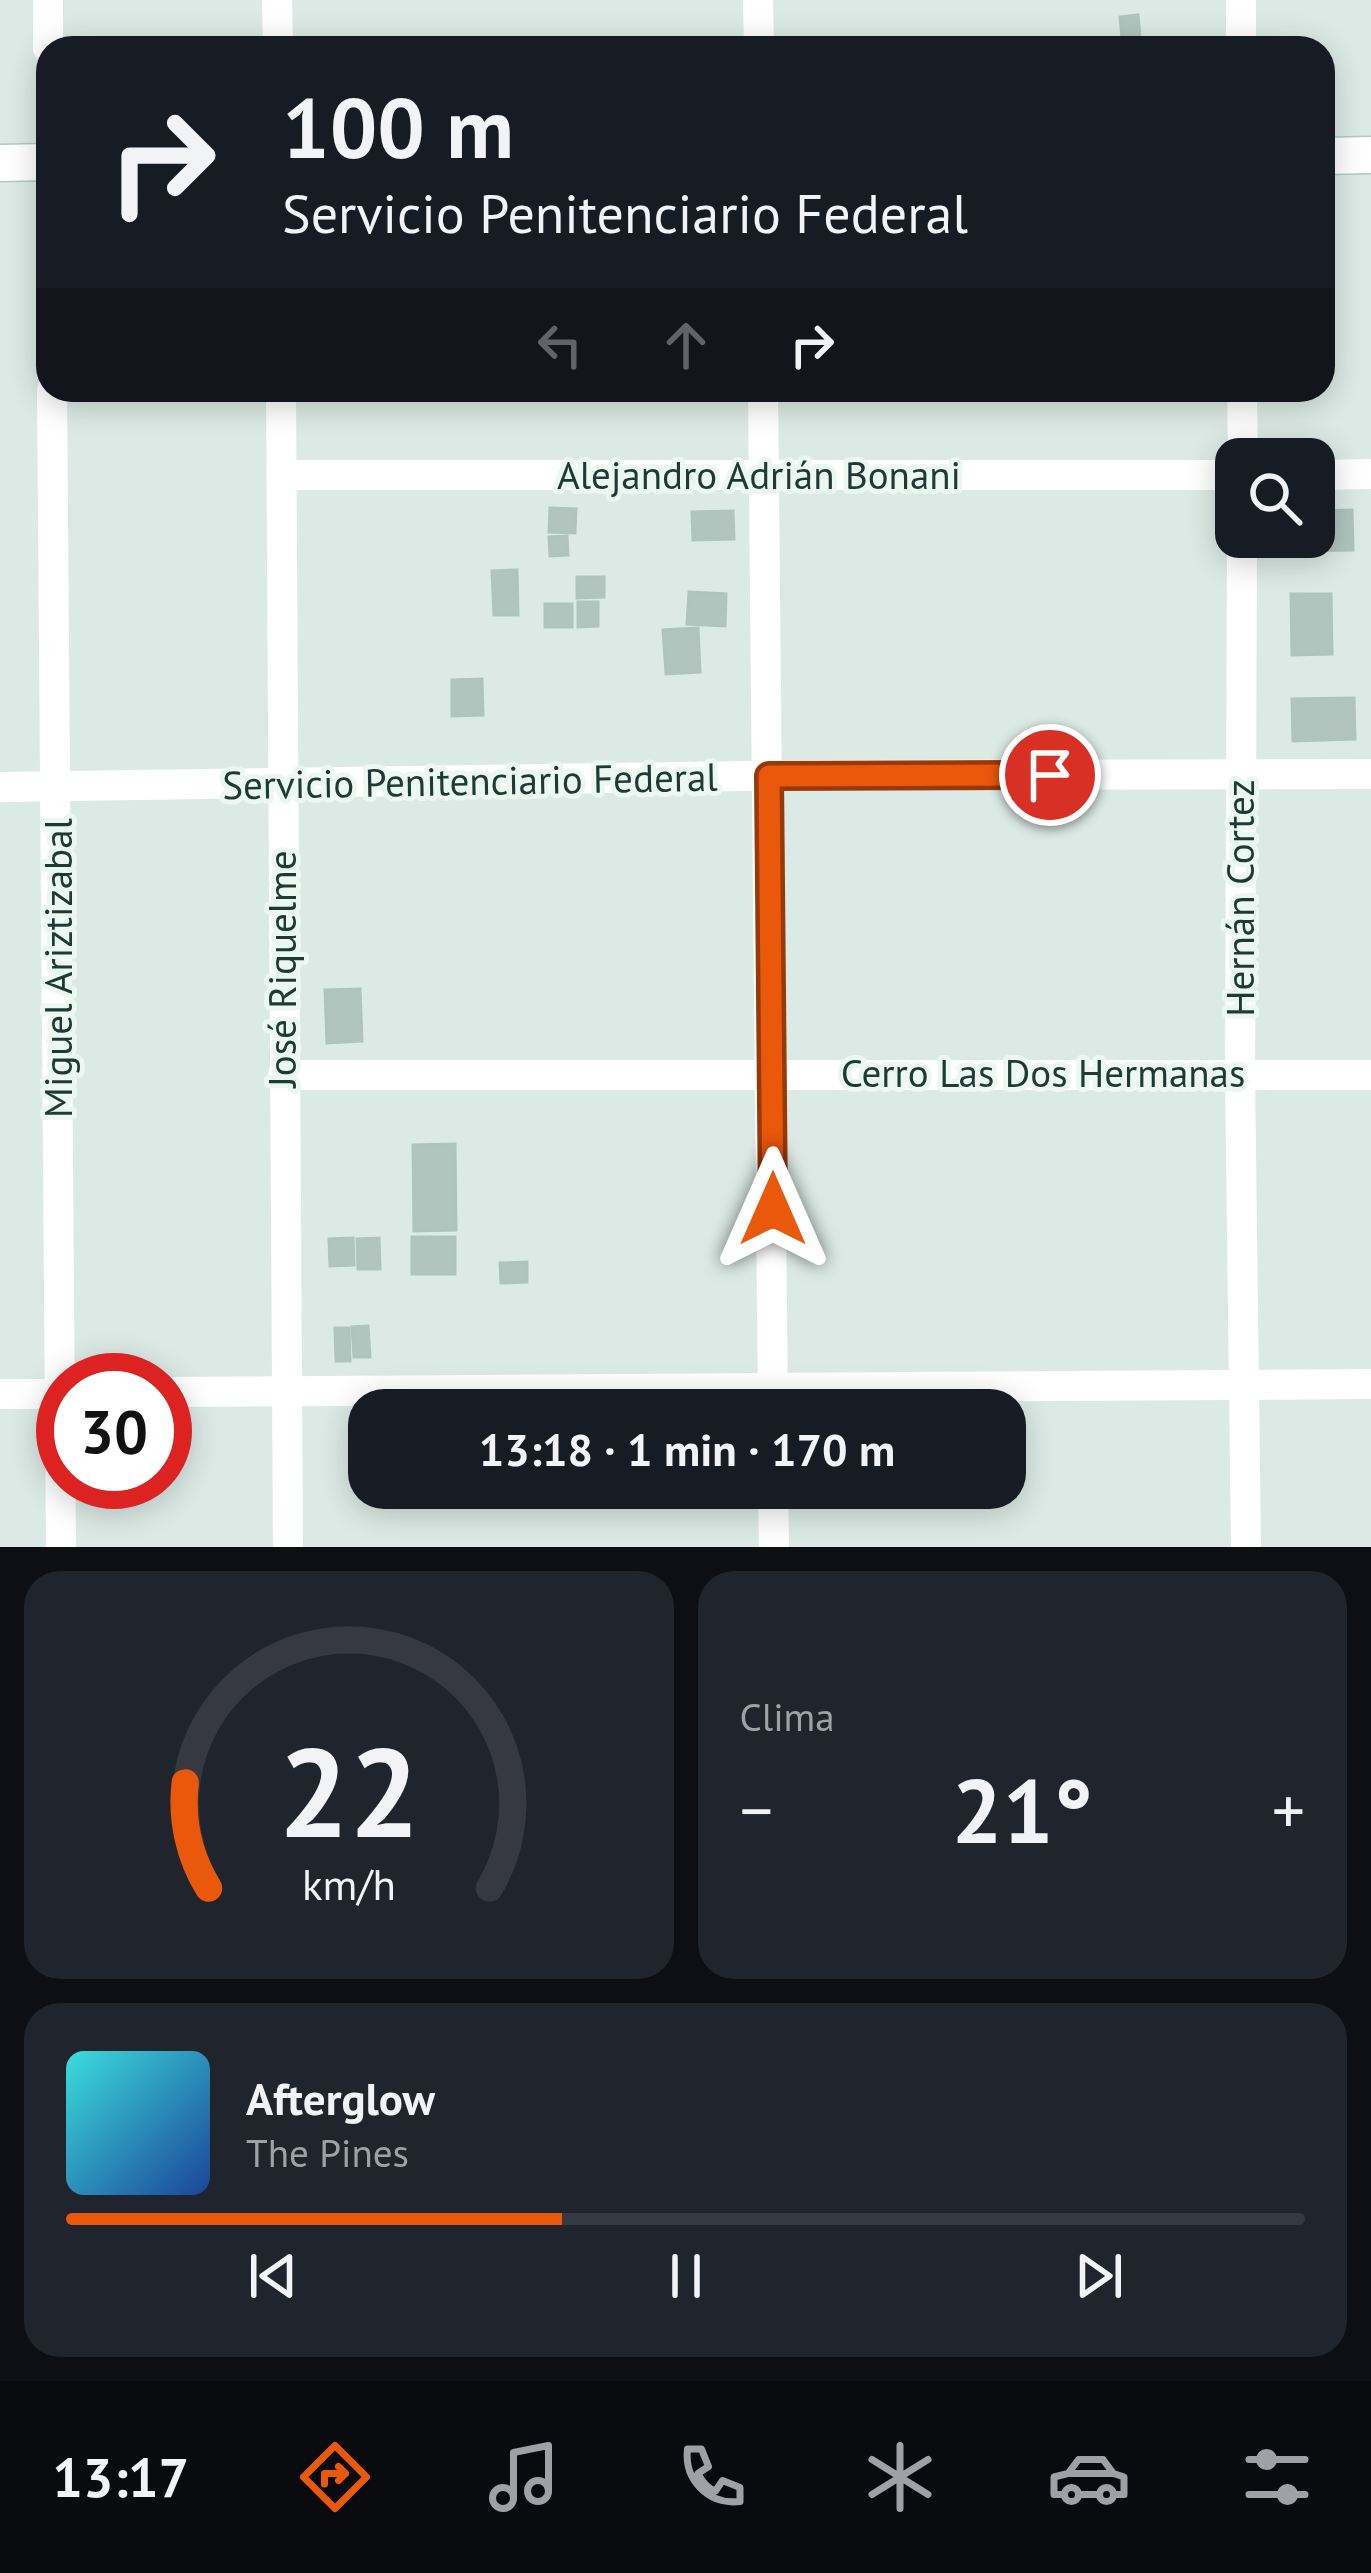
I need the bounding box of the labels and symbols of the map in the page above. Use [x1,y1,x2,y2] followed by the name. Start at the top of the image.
[557,449,961,500] street label: Alejandro Adrián Bonani
[999,724,1101,826] pin
[222,751,719,810] street label: Servicio Penitenciario Federal
[1214,779,1265,1017] street label: Hernán Cortez
[32,817,83,1118] street label: Miguel Ariztizabal
[256,850,307,1090] street label: José Riquelme
[841,1047,1245,1098] street label: Cerro Las Dos Hermanas
[710,1146,836,1272] position arrow
[36,1353,192,1509] speed limit sign: 30

